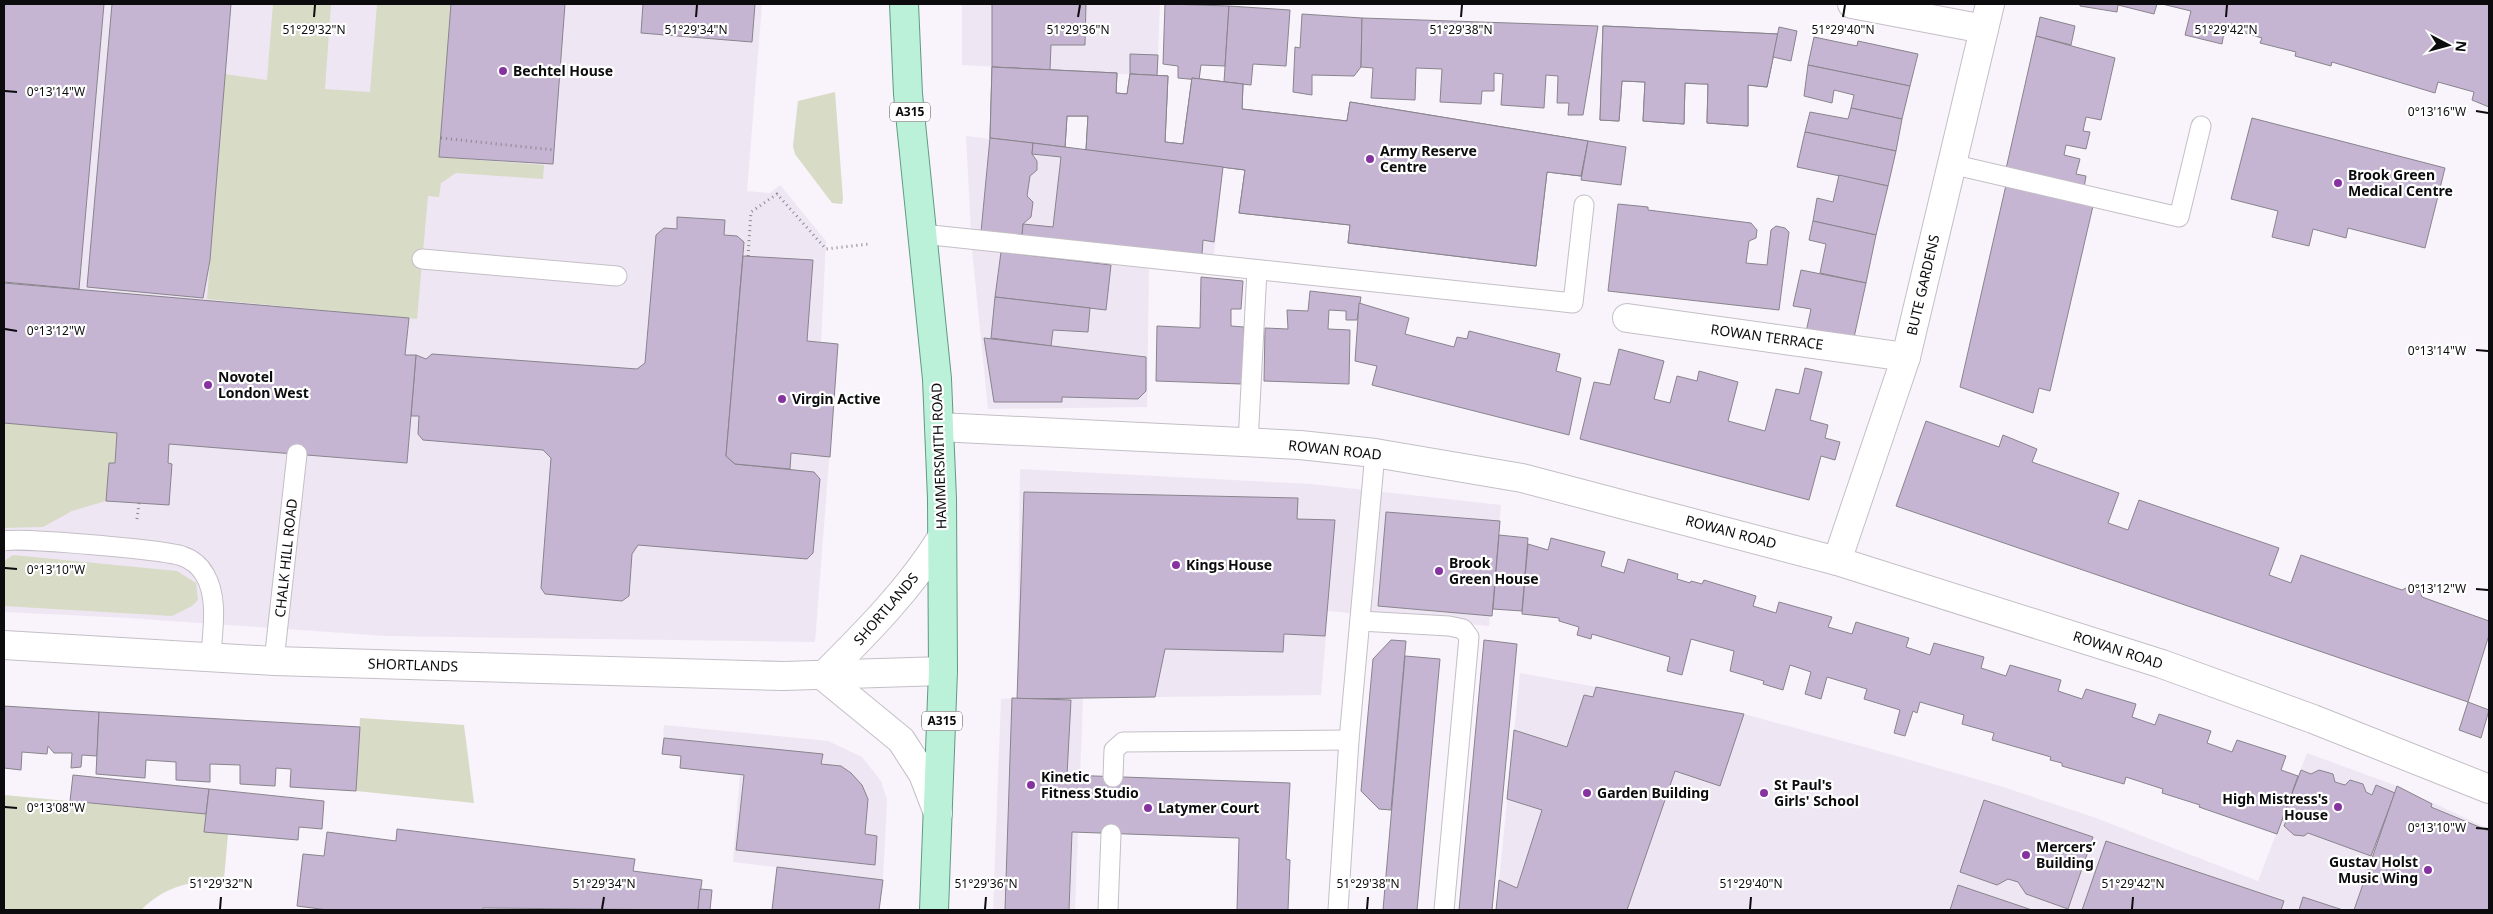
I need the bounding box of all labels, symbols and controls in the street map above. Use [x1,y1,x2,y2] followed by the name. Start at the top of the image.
[2423,20,2473,70] north arrow
[282,21,346,38] text: 51°29'32"N
[664,21,728,38] text: 51°29'34"N
[1046,21,1110,38] text: 51°29'36"N
[1429,21,1493,38] text: 51°29'38"N
[1811,21,1875,38] text: 51°29'40"N
[2194,21,2258,38] text: 51°29'42"N
[2451,40,2471,53] text: N
[513,61,613,80] place label: Bechtel House
[497,65,509,77] marker: Bechtel House
[27,83,85,100] text: 0°13'14"W
[890,102,930,121] road number: A315
[2408,103,2466,120] text: 0°13'16"W
[1380,141,1477,176] place label: Army Reserve Centre
[1364,153,1376,165] marker: Army Reserve Centre
[2348,165,2453,200] place label: Brook Green Medical Centre
[2332,177,2344,189] marker: Brook Green Medical Centre
[1902,232,1943,337] street label: BUTE GARDENS
[1710,319,1825,354] street label: ROWAN TERRACE
[27,322,85,339] text: 0°13'12"W
[2408,342,2466,359] text: 0°13'14"W
[218,367,309,402] place label: Novotel London West
[202,379,214,391] marker: Novotel London West
[926,382,951,530] street label: HAMMERSMITH ROAD
[792,389,881,408] place label: Virgin Active
[776,393,788,405] marker: Virgin Active
[1287,435,1383,464] street label: ROWAN ROAD
[270,497,301,619] street label: CHALK HILL ROAD
[1683,510,1779,553] street label: ROWAN ROAD
[1449,553,1539,588] place label: Brook Green House
[1186,555,1272,574] place label: Kings House
[1170,559,1182,571] marker: Kings House
[27,561,85,578] text: 0°13'10"W
[1433,565,1445,577] marker: Brook Green House
[849,568,923,649] street label: SHORTLANDS
[2408,580,2466,597] text: 0°13'12"W
[2071,626,2166,673] street label: ROWAN ROAD
[368,653,459,676] street label: SHORTLANDS
[922,711,962,730] road number: A315
[1041,767,1139,802] place label: Kinetic Fitness Studio
[1774,775,1859,810] place label: St Paul's Girls' School
[1025,779,1037,791] marker: Kinetic Fitness Studio
[1597,783,1709,802] place label: Garden Building
[1581,787,1593,799] marker: Garden Building
[1758,787,1770,799] marker: St Paul's Girls' School
[2222,789,2328,824] place label: High Mistress's House
[1158,798,1259,817] place label: Latymer Court
[27,799,85,816] text: 0°13'08"W
[2332,801,2344,813] marker: High Mistress's House
[1142,802,1154,814] marker: Latymer Court
[2408,819,2466,836] text: 0°13'10"W
[2036,837,2095,872] place label: Mercers’ Building
[2020,849,2032,861] marker: Mercers’ Building
[2329,852,2418,887] place label: Gustav Holst Music Wing
[2422,864,2434,876] marker: Gustav Holst Music Wing
[189,875,253,892] text: 51°29'32"N
[572,875,636,892] text: 51°29'34"N
[954,875,1018,892] text: 51°29'36"N
[1336,875,1400,892] text: 51°29'38"N
[1719,875,1783,892] text: 51°29'40"N
[2101,875,2165,892] text: 51°29'42"N

